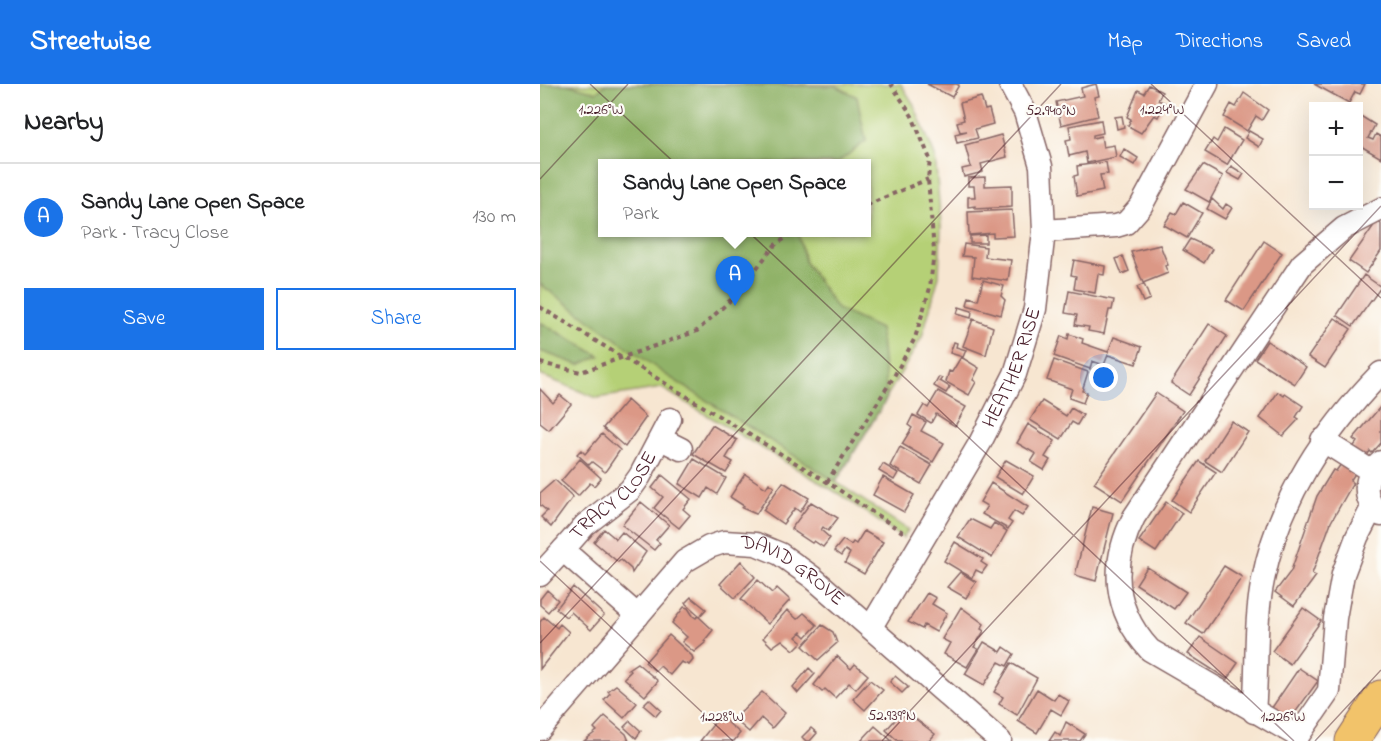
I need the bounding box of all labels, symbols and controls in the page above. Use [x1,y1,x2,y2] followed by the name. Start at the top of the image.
[30,22,151,63] text: Streetwise
[1107,27,1143,57] text: Map
[1176,27,1263,57] text: Directions
[1296,27,1351,57] text: Saved
[579,99,624,121] text: 1.226°W
[1140,99,1184,121] text: 1.224°W
[1026,100,1076,122] text: 52.940°N
[1309,102,1363,210] map controls
[1309,102,1363,156] button: +
[24,104,103,142] text: Nearby
[1309,156,1363,210] button: −
[598,159,871,237] popup
[623,168,846,200] text: Sandy Lane Open Space
[81,187,304,219] text: Sandy Lane Open Space
[623,200,659,229] text: Park
[37,203,50,232] text: A
[472,203,516,232] text: 130 m
[81,219,229,248] text: Park · Tracy Close
[716,256,754,306] pin: A
[24,288,264,350] button: Save
[276,288,516,350] button: Share
[975,304,1049,433] street label: HEATHER RISE
[1089,363,1118,392] your location
[563,446,665,547] street label: TRACY CLOSE
[739,529,851,613] street label: DAVID GROVE
[868,705,916,727] text: 52.939°N
[700,706,744,728] text: 1.228°W
[1261,706,1306,728] text: 1.226°W

